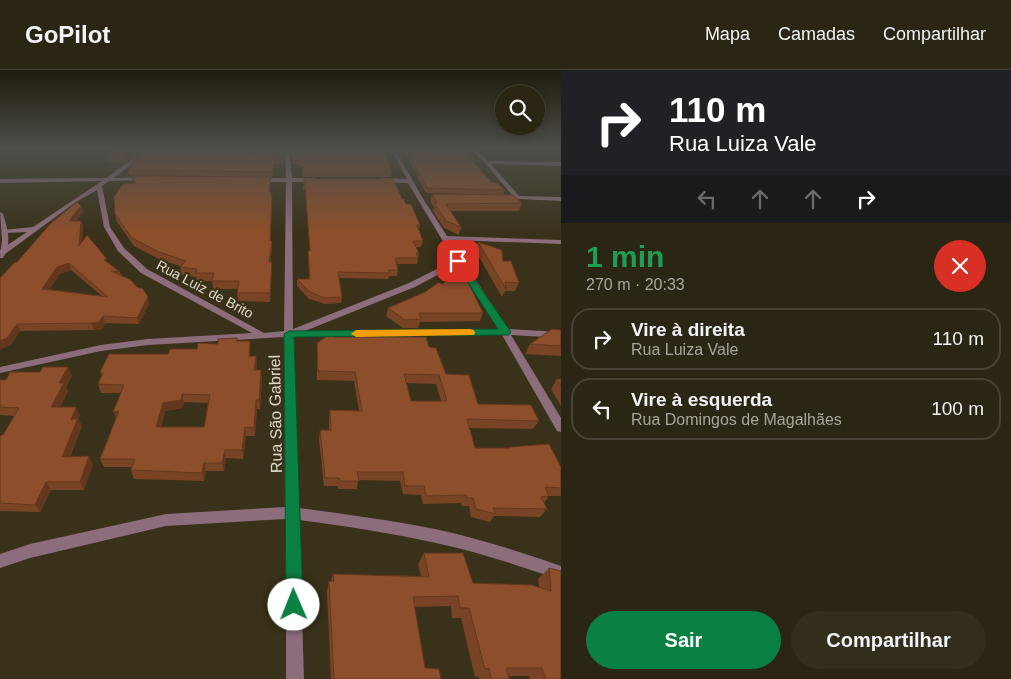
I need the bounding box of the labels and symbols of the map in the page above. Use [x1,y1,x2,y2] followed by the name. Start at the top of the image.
[437,240,479,282] pin
[154,257,256,321] street label: Rua Luiz de Brito
[266,355,285,473] street label: Rua São Gabriel
[267,578,319,630] position arrow

